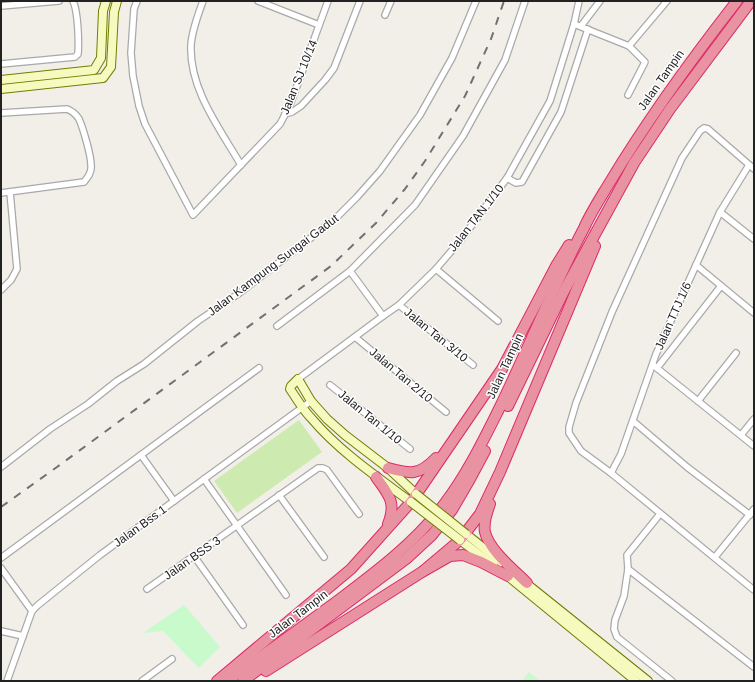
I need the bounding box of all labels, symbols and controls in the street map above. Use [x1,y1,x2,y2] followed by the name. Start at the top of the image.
[278,37,320,116] street label: Jalan SJ 10/14
[635,47,687,113] street label: Jalan Tampin
[445,181,507,254] street label: Jalan TAN 1/10
[205,211,342,319] street label: Jalan Kampung Sungai Gadut
[652,280,694,352] street label: Jalan TTJ 1/6
[401,305,471,365] street label: Jalan Tan 3/10
[484,331,526,401] street label: Jalan Tampin
[367,345,436,406] street label: Jalan Tan 2/10
[335,387,405,447] street label: Jalan Tan 1/10
[111,502,169,550] street label: Jalan Bss 1
[161,533,223,583] street label: Jalan BSS 3
[266,587,330,641] street label: Jalan Tampin

